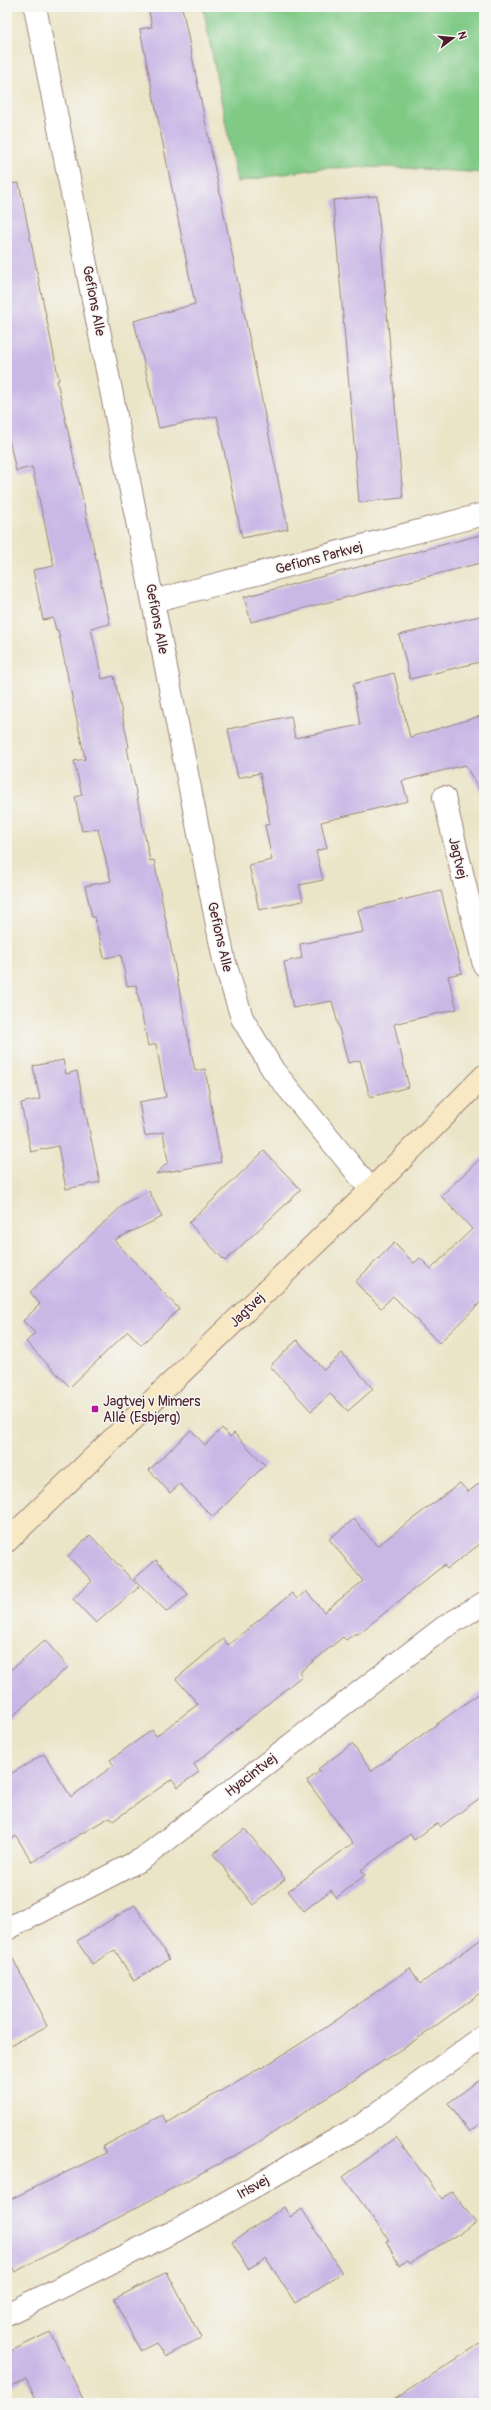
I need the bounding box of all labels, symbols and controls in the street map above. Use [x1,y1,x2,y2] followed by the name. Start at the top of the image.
[433,18,473,58] north arrow
[455,30,470,41] text: N
[79,264,109,338] street label: Gefions Alle
[274,538,364,578] street label: Gefions Parkvej
[142,582,172,656] street label: Gefions Alle
[445,835,471,881] street label: Jagtvej
[204,900,236,974] street label: Gefions Alle
[226,1289,268,1331] street label: Jagtvej
[103,1393,201,1426] place label: Jagtvej v Mimers Allé (Esbjerg)
[90,1404,100,1414] marker: Jagtvej v Mimers Allé (Esbjerg)
[222,1750,280,1800] street label: Hyacintvej
[234,2171,272,2203] street label: Irisvej

